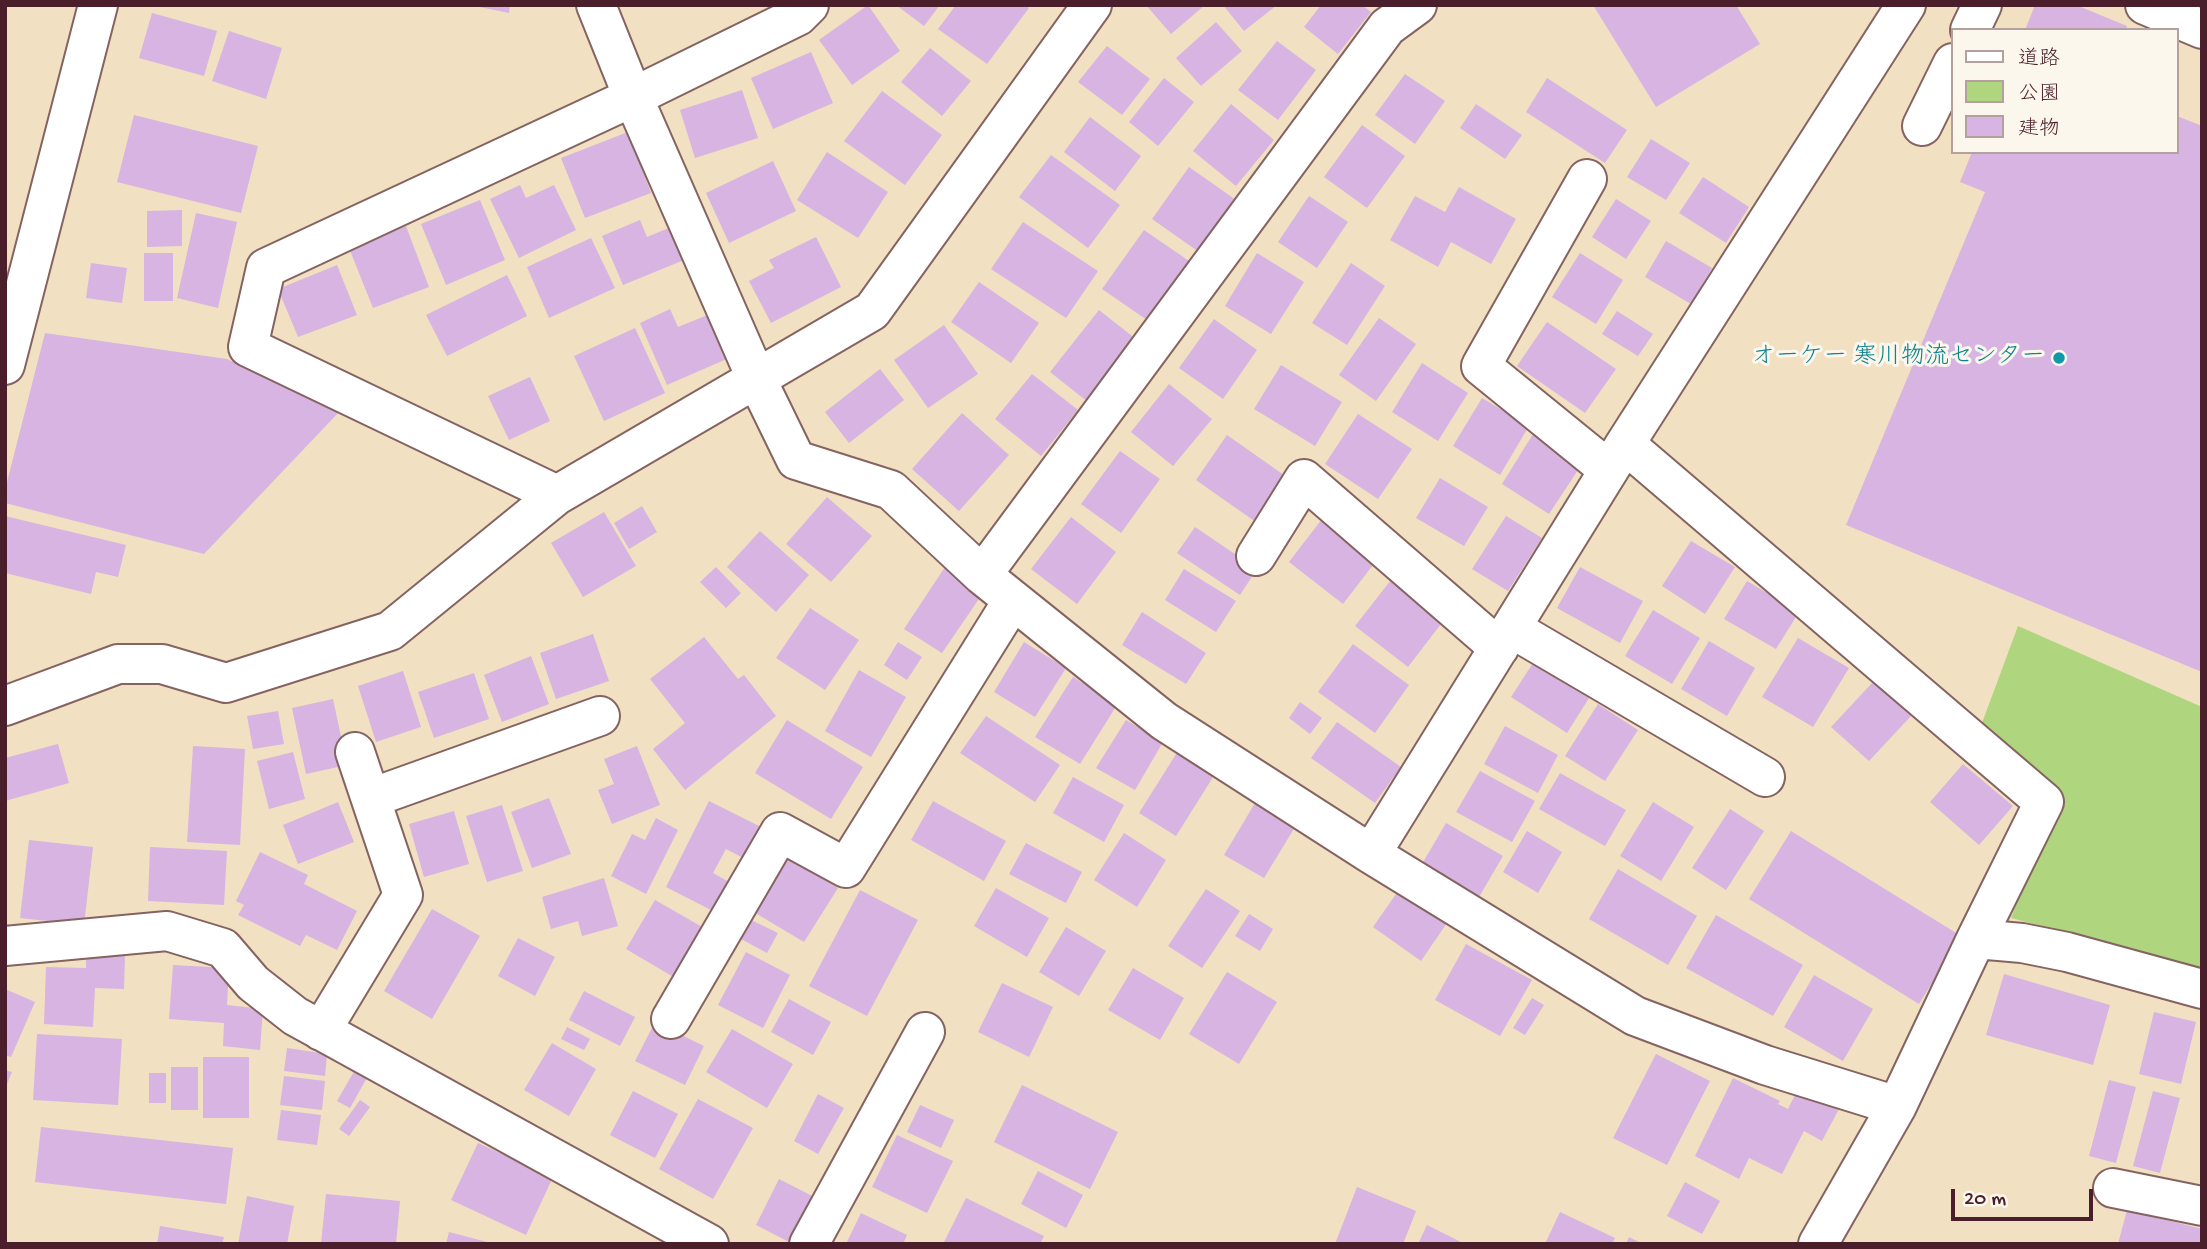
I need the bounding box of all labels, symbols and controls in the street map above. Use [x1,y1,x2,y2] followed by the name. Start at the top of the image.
[1952,28,2179,154] legend
[2018,48,2060,73] text: 道路
[2018,83,2060,108] text: 公園
[2018,118,2060,143] text: 建物
[1751,344,2045,372] place label: オーケー 寒川物流センター
[2051,350,2067,366] marker: オーケー 寒川物流センター
[1955,1176,2097,1220] scale bar
[1964,1188,2006,1213] text: 20 m

